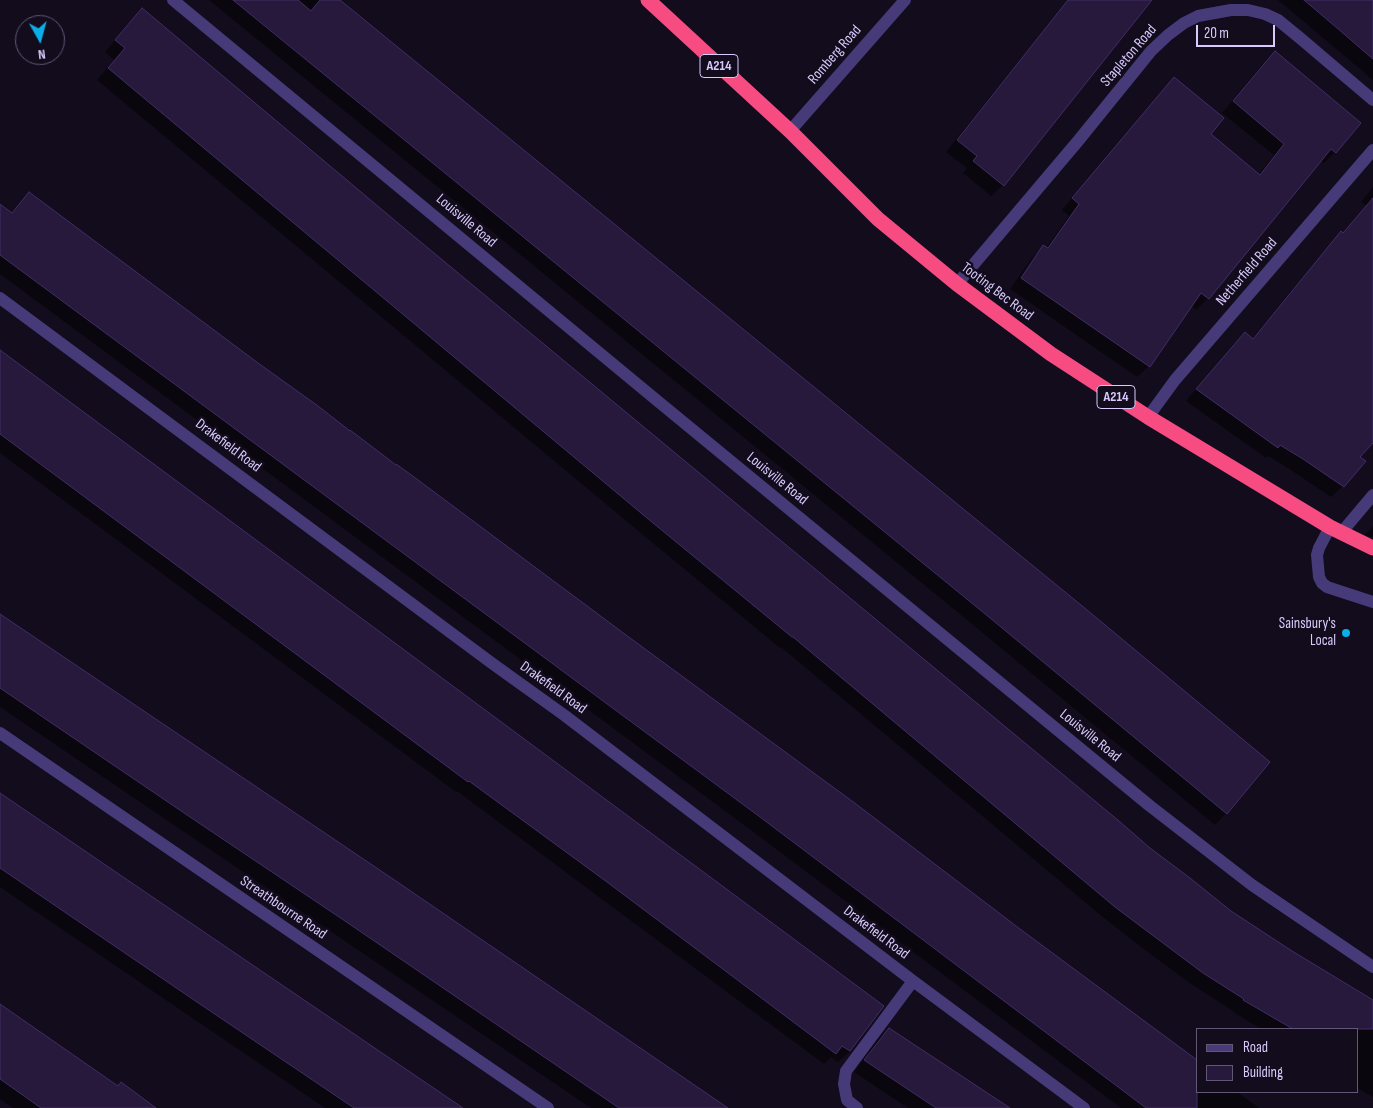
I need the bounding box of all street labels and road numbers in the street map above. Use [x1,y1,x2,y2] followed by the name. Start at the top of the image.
[1097,21,1161,91] street label: Stapleton Road
[805,22,865,88] street label: Romberg Road
[700,54,738,78] road number: A214
[432,190,500,252] street label: Louisville Road
[1213,234,1281,310] street label: Netherfield Road
[957,259,1037,325] street label: Tooting Bec Road
[1097,386,1135,408] road number: A214
[192,415,264,477] street label: Drakefield Road
[743,449,811,509] street label: Louisville Road
[516,658,590,718] street label: Drakefield Road
[1056,706,1124,766] street label: Louisville Road
[236,872,330,944] street label: Streathbourne Road
[840,902,912,964] street label: Drakefield Road

